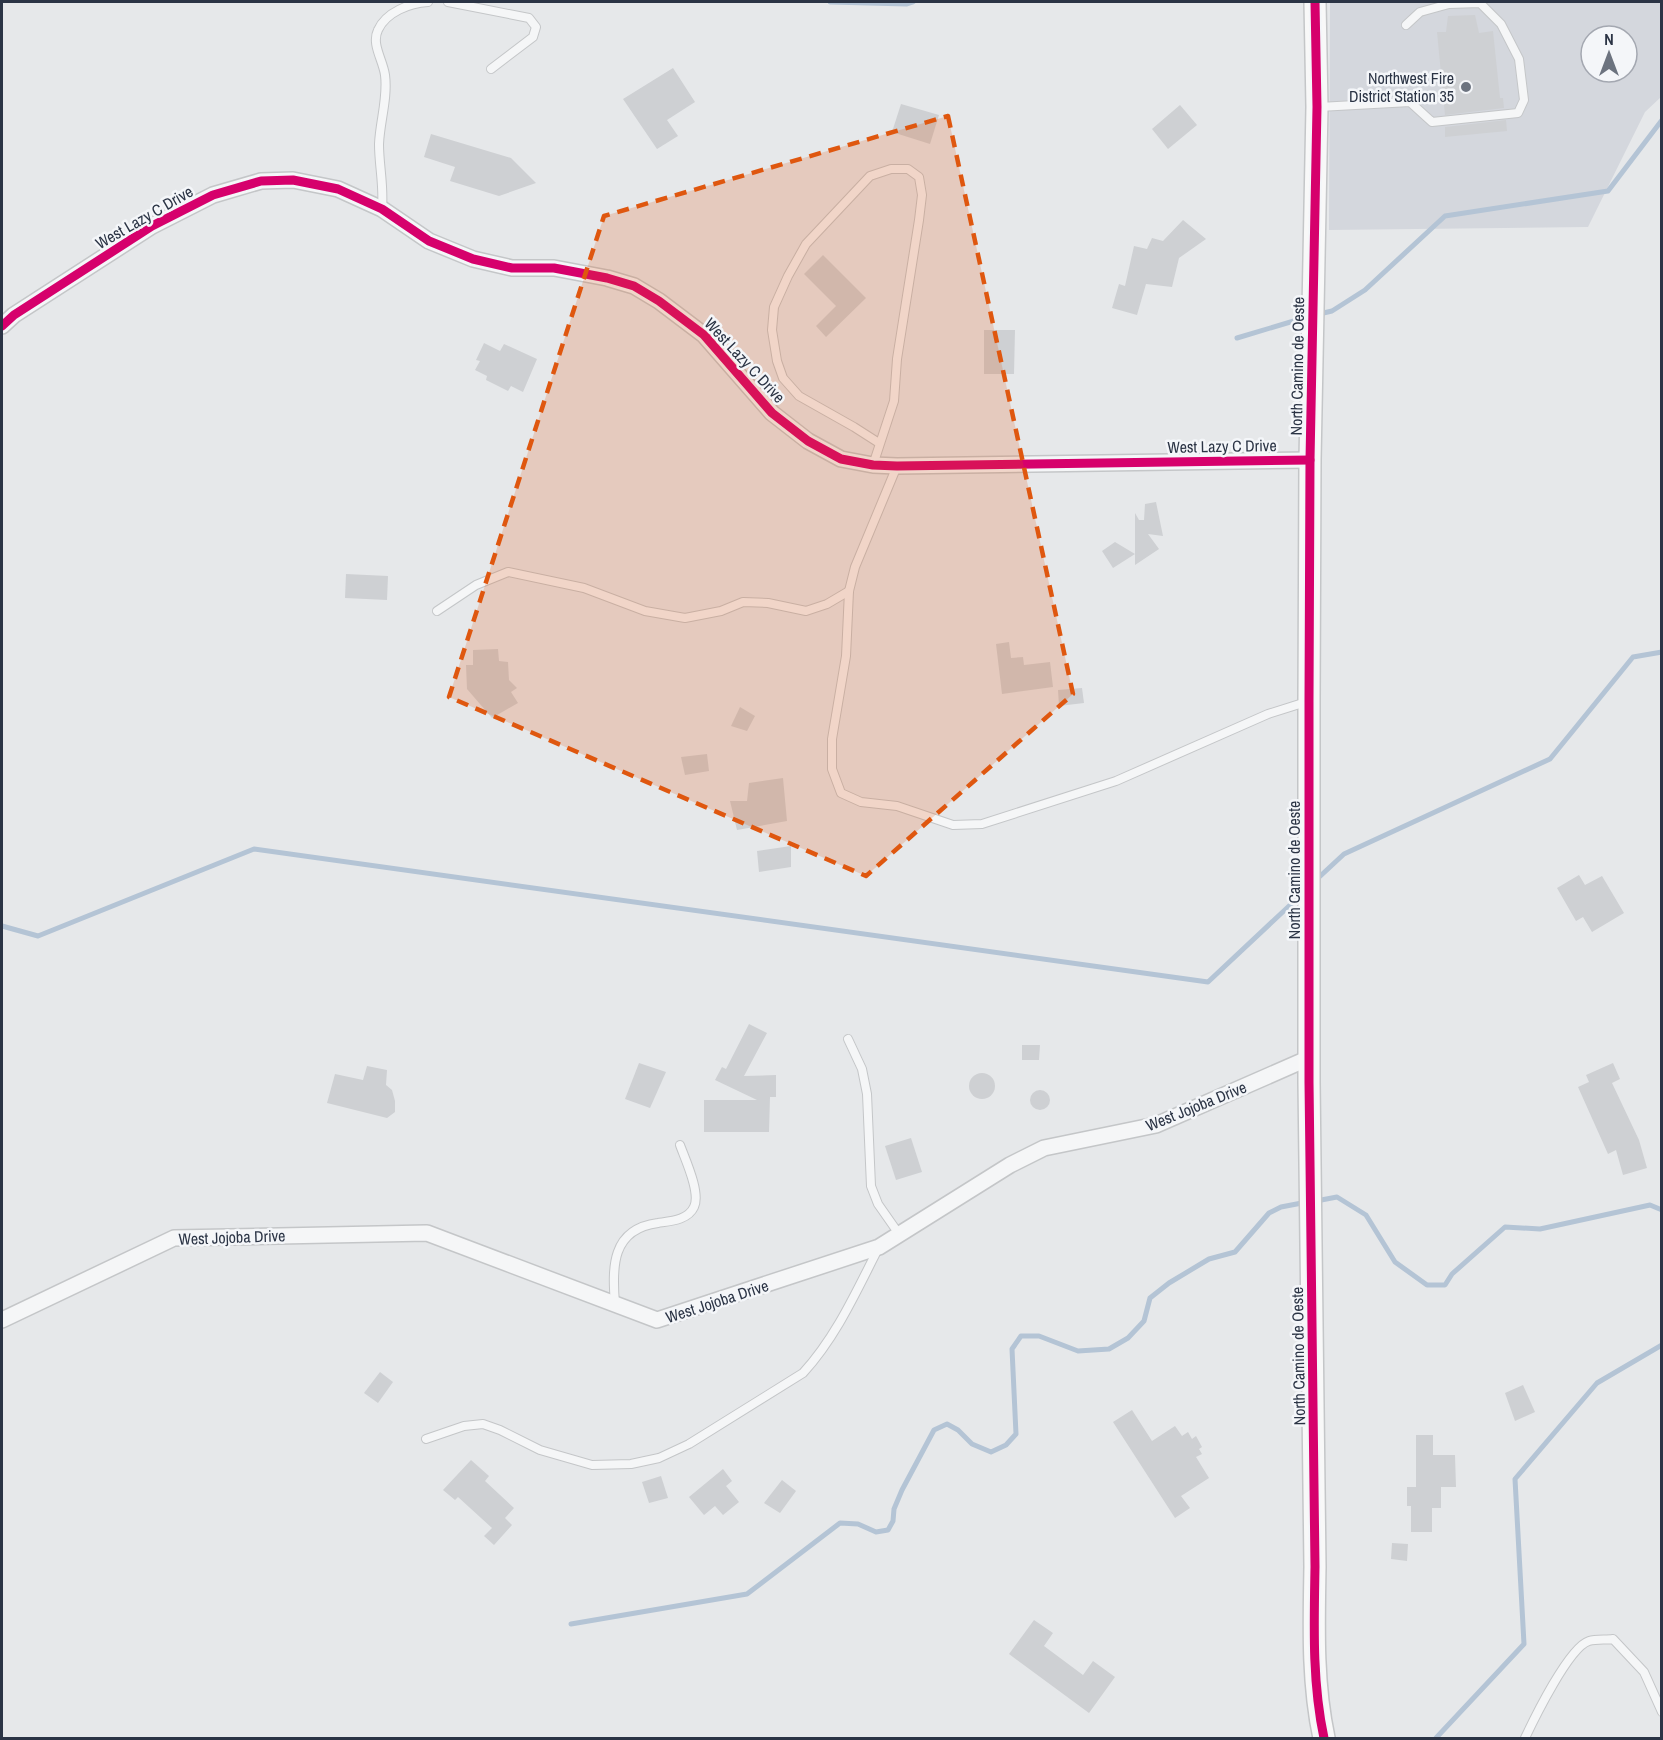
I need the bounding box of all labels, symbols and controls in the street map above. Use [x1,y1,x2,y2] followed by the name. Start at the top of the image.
[1579,24,1639,84] north arrow
[1604,28,1614,50] text: N
[1349,67,1454,107] place label: Northwest Fire District Station 35
[1459,80,1473,94] marker: Northwest Fire District Station 35
[91,180,197,254] street label: West Lazy C Drive
[1285,297,1309,435] street label: North Camino de Oeste
[700,313,790,407] street label: West Lazy C Drive
[1167,434,1277,458] street label: West Lazy C Drive
[1283,801,1305,939] street label: North Camino de Oeste
[1142,1076,1250,1136] street label: West Jojoba Drive
[178,1224,286,1250] street label: West Jojoba Drive
[663,1274,771,1328] street label: West Jojoba Drive
[1286,1287,1310,1425] street label: North Camino de Oeste

